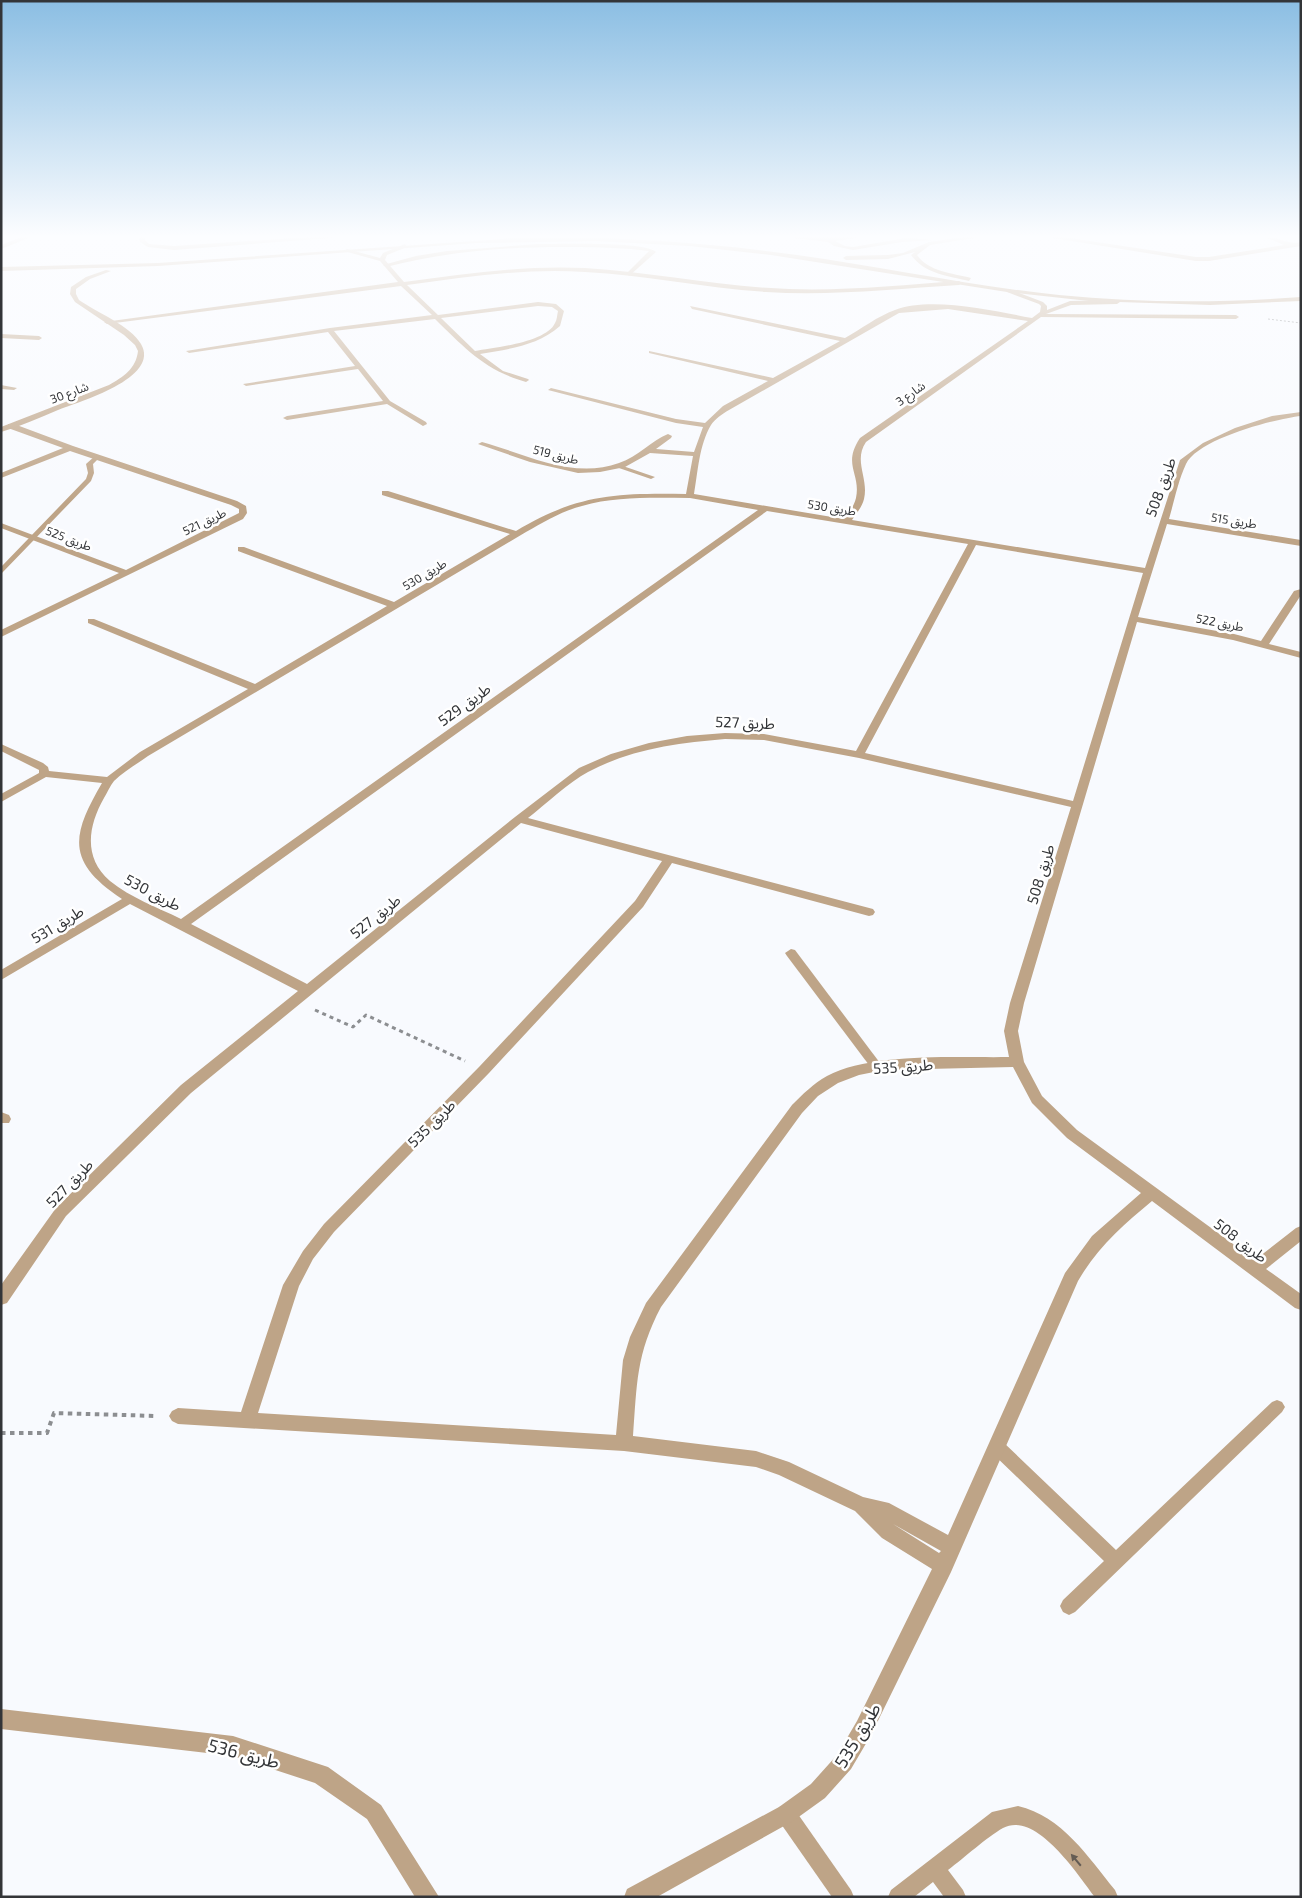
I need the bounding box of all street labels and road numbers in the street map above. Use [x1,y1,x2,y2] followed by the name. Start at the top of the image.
[48,378,91,409] street label: شارع 30
[893,378,929,411] street label: شارع 3
[531,442,580,468] street label: طريق 519
[1141,455,1181,520] street label: طريق 508
[806,496,857,520] street label: طريق 530
[180,505,229,539] street label: طريق 521
[1210,509,1258,532] street label: طريق 515
[43,523,94,555] street label: طريق 525
[399,555,450,594] street label: طريق 530
[1195,611,1245,635] street label: طريق 522
[434,679,495,731] street label: طريق 529
[715,712,775,734] street label: طريق 527
[1022,842,1060,907] street label: طريق 508
[121,870,184,916] street label: طريق 530
[346,890,405,943] street label: طريق 527
[28,901,88,948] street label: طريق 531
[872,1055,934,1079] street label: طريق 535
[403,1095,460,1152] street label: طريق 535
[42,1155,98,1212] street label: طريق 527
[1210,1214,1271,1267] street label: طريق 508
[829,1698,886,1772] street label: طريق 535
[206,1734,282,1773] street label: طريق 536

